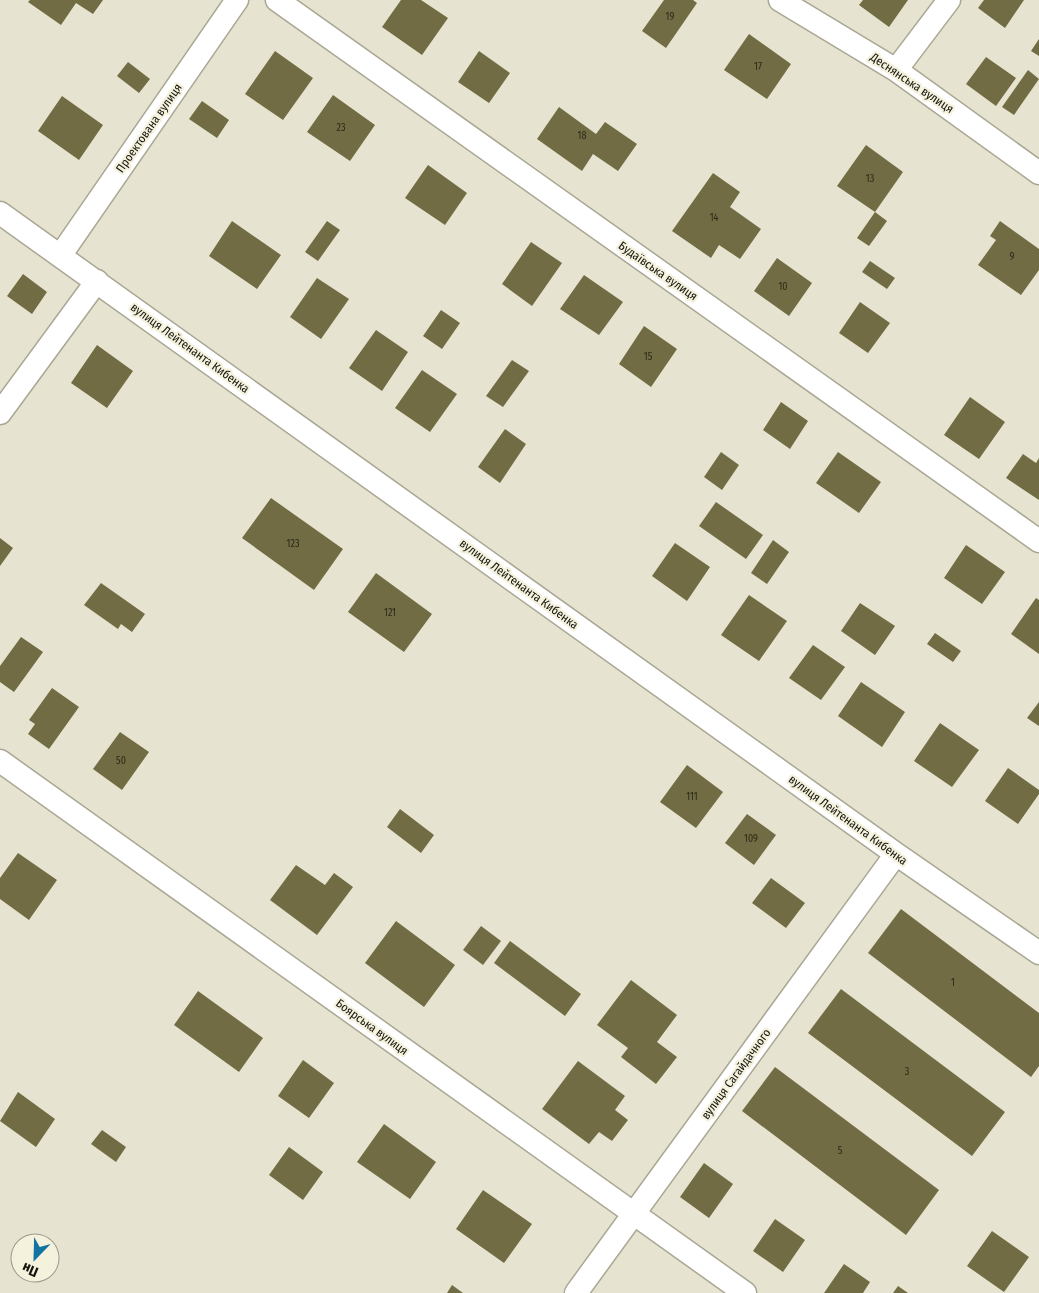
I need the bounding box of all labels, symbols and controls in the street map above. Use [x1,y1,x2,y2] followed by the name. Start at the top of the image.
[666,11,675,23] house number: 19
[867,49,956,116] street label: Деснянська вулиця
[754,61,762,73] house number: 17
[113,81,185,175] street label: Проектована вулиця
[337,122,346,134] house number: 23
[578,130,586,142] house number: 18
[866,173,875,185] house number: 13
[710,212,719,224] house number: 14
[616,239,700,303] street label: Будаївська вулиця
[1010,251,1015,263] house number: 9
[778,281,788,293] house number: 10
[128,300,252,396] street label: вулиця Лейтенанта Кибенка
[644,351,653,363] house number: 15
[457,536,581,632] street label: вулиця Лейтенанта Кибенка
[287,538,300,550] house number: 123
[384,607,396,619] house number: 121
[116,755,126,767] house number: 50
[786,772,910,868] street label: вулиця Лейтенанта Кибенка
[686,791,698,803] house number: 111
[744,833,758,845] house number: 109
[951,977,955,989] house number: 1
[333,996,411,1058] street label: Боярська вулиця
[698,1026,774,1122] street label: вулиця Сагайдачного
[905,1066,910,1078] house number: 3
[838,1145,843,1157] house number: 5
[10,1233,60,1283] north arrow
[19,1259,41,1280] text: Пн

